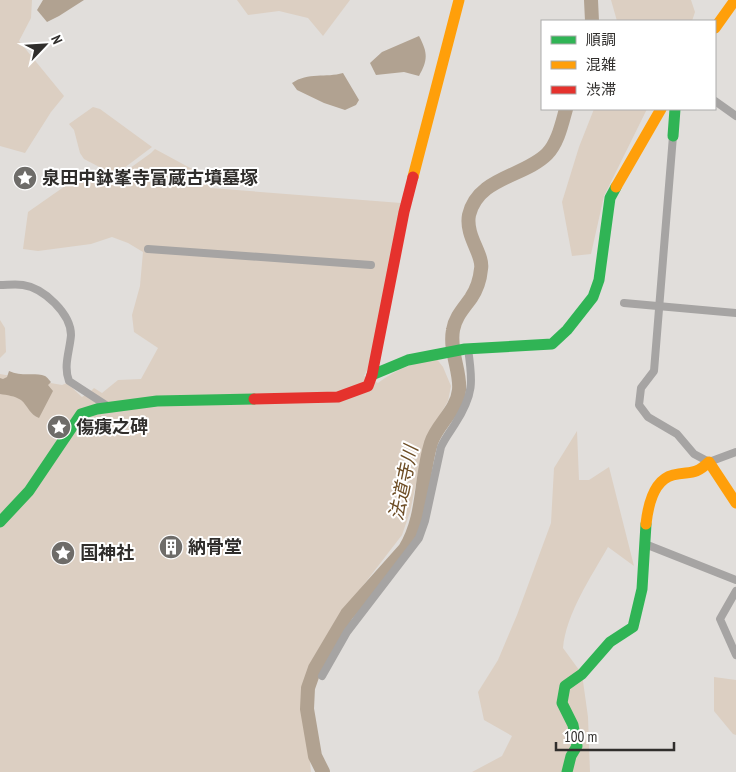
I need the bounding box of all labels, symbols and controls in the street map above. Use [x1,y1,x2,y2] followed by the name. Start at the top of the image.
[20,20,70,70] north arrow
[541,20,716,110] legend
[586,30,616,49] text: 順調
[47,32,67,47] text: N
[586,55,616,74] text: 混雑
[586,80,616,99] text: 渋滞
[12,165,38,191] place icon: 泉田中鉢峯寺富蔵古墳墓塚
[42,166,258,189] place label: 泉田中鉢峯寺富蔵古墳墓塚
[46,414,72,440] place icon: 傷痍之碑
[76,415,148,438] place label: 傷痍之碑
[383,441,423,523] water label: 法道寺川
[158,534,184,560] building icon: 納骨堂
[188,535,242,558] place label: 納骨堂
[50,540,76,566] place icon: 国神社
[80,541,134,564] place label: 国神社
[556,720,674,752] scale bar
[564,727,597,746] text: 100 m

